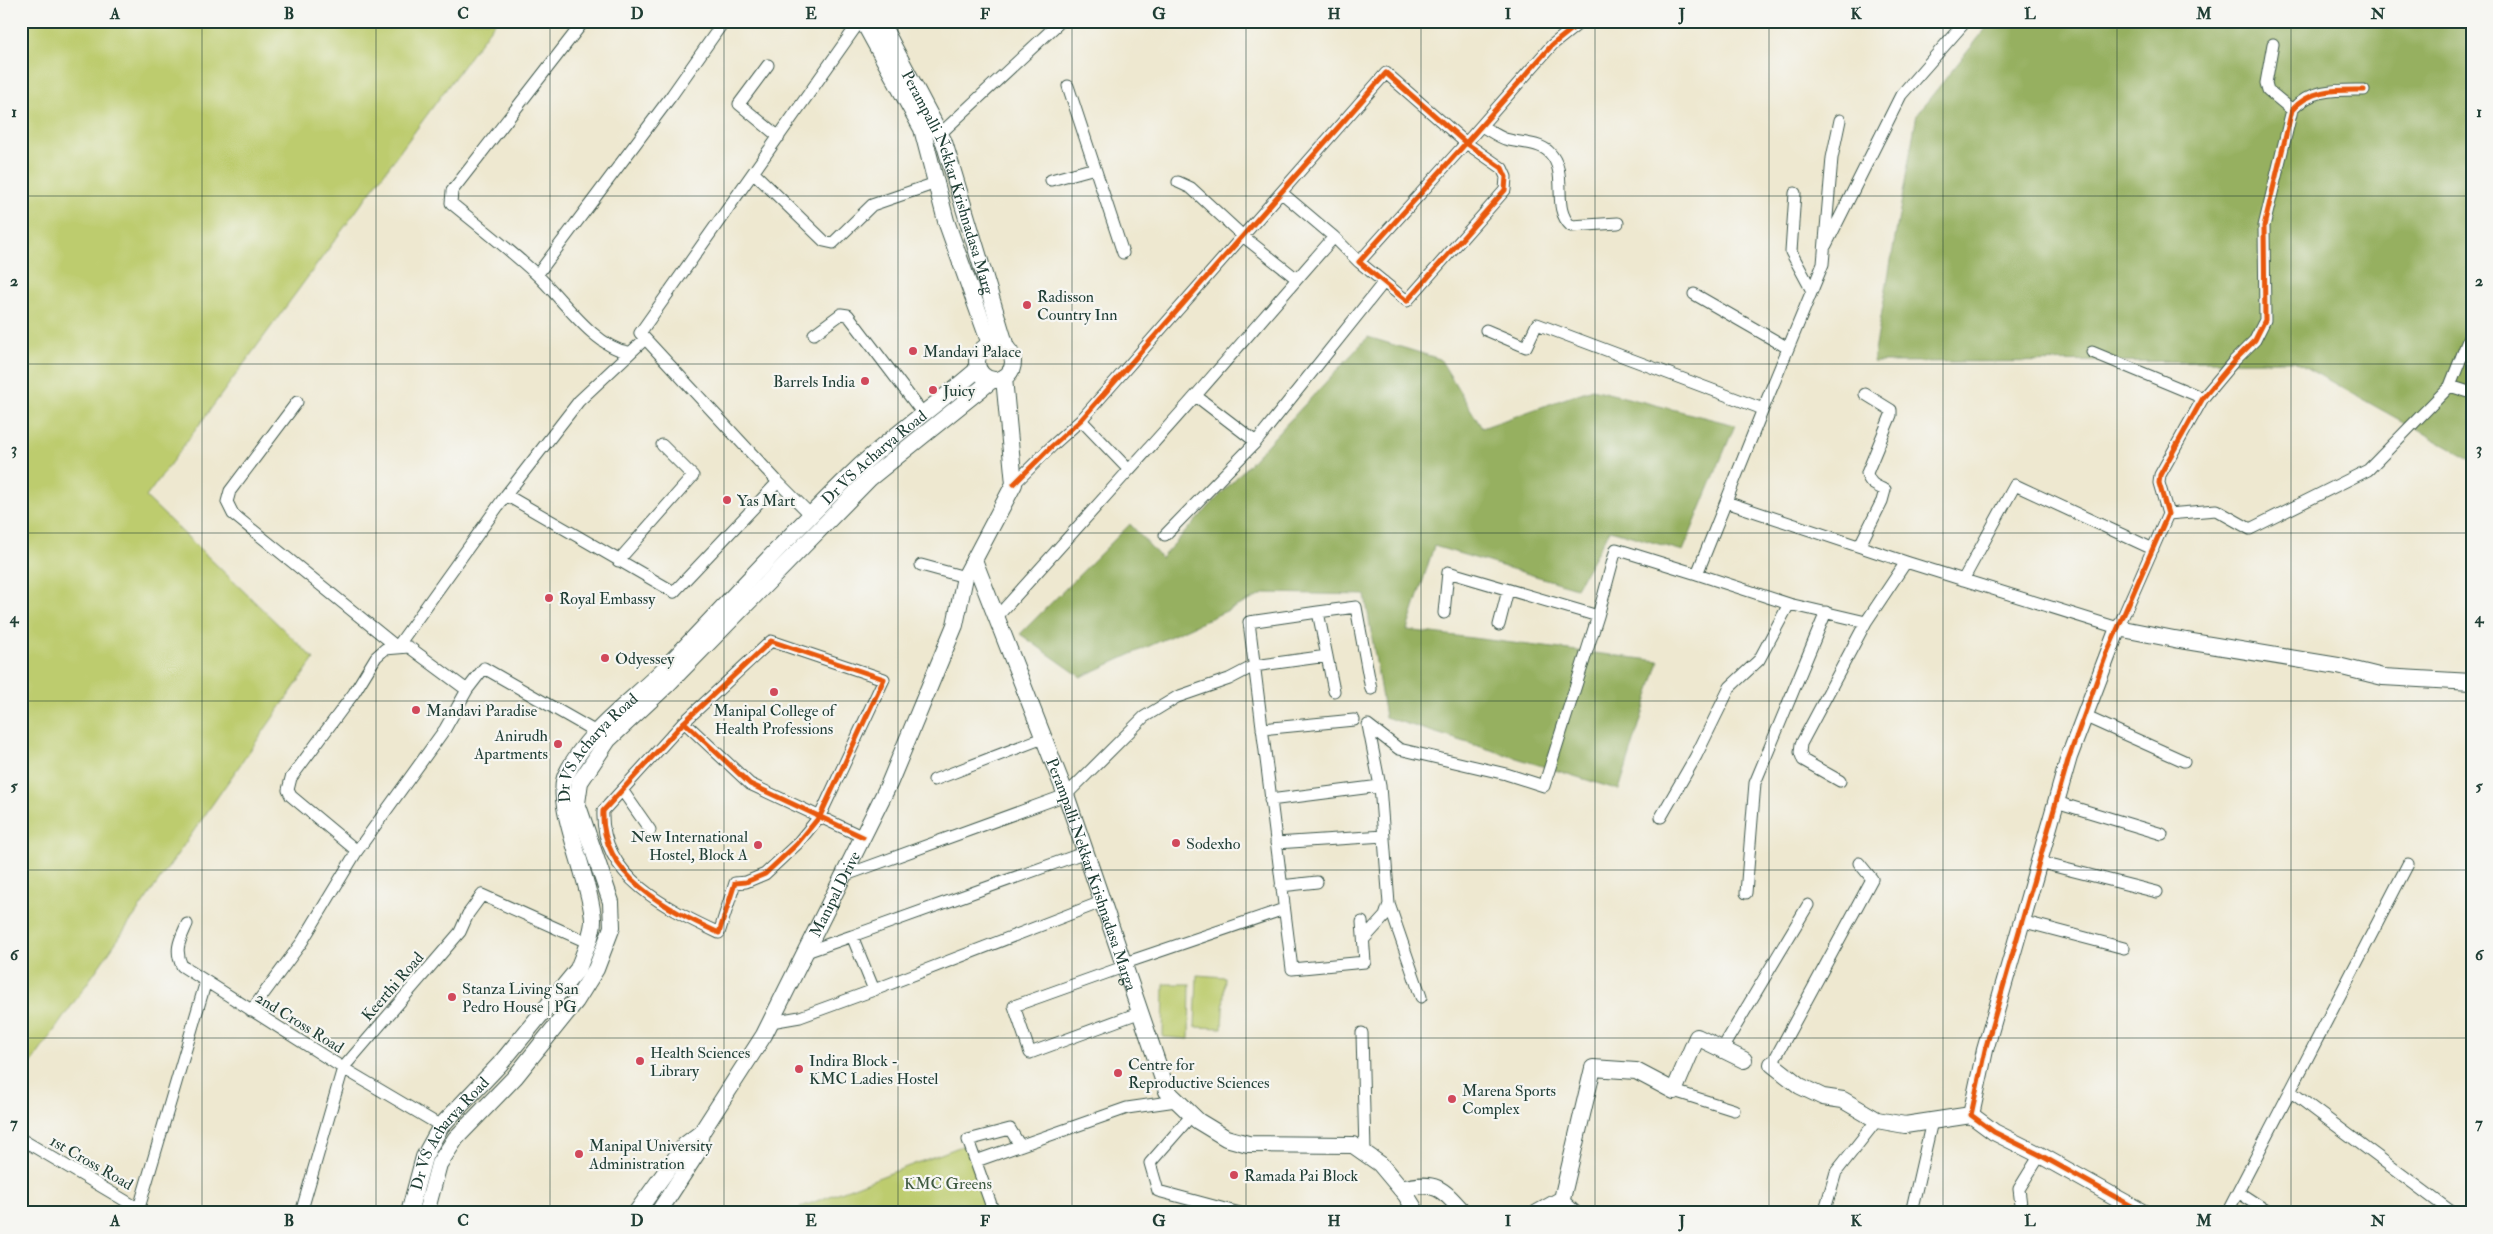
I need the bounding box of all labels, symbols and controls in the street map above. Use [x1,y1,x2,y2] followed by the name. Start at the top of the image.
[109,4,121,24] text: A
[284,4,294,24] text: B
[457,4,469,24] text: C
[630,4,644,24] text: D
[805,4,817,24] text: E
[980,4,990,24] text: F
[1152,4,1166,24] text: G
[1327,4,1341,24] text: H
[1505,4,1512,24] text: I
[1678,4,1686,25] text: J
[1850,4,1862,24] text: K
[2024,4,2036,24] text: L
[2195,4,2212,24] text: M
[2370,4,2386,24] text: N
[897,67,999,298] street label: Perampalli Nekkar Krishnadasa Marg
[11,102,17,122] text: 1
[2476,102,2482,122] text: 1
[10,271,18,291] text: 2
[2475,271,2483,291] text: 2
[1037,287,1117,325] place label: Radisson Country Inn
[1021,299,1033,311] marker: Radisson Country Inn
[923,342,1022,362] place label: Mandavi Palace
[907,345,919,357] marker: Mandavi Palace
[773,372,855,392] place label: Barrels India
[859,375,871,387] marker: Barrels India
[942,381,976,402] place label: Juicy
[927,384,939,396] marker: Juicy
[817,406,931,509] street label: Dr VS Acharya Road
[11,439,17,459] text: 3
[2476,439,2482,459] text: 3
[737,491,795,511] place label: Yas Mart
[721,494,733,506] marker: Yas Mart
[559,589,656,609] place label: Royal Embassy
[543,592,555,604] marker: Royal Embassy
[9,608,20,628] text: 4
[2474,608,2485,628] text: 4
[615,649,675,669] place label: Odyessey
[599,652,611,664] marker: Odyessey
[768,686,780,698] marker: Manipal College of Health Professions
[554,689,642,804] street label: Dr VS Acharya Road
[426,701,538,721] place label: Mandavi Paradise
[713,701,838,739] place label: Manipal College of Health Professions
[410,704,422,716] marker: Mandavi Paradise
[473,726,549,765] place label: Anirudh Apartments
[552,738,564,750] marker: Anirudh Apartments
[1041,755,1141,994] street label: Perampalli Nekkar Krishnadasa Marga
[10,776,18,796] text: 5
[2475,776,2483,796] text: 5
[631,827,748,865] place label: New International Hostel, Block A
[1186,834,1241,854] place label: Sodexho
[1170,837,1182,849] marker: Sodexho
[752,839,764,851] marker: New International Hostel, Block A
[805,848,865,940] street label: Manipal Drive
[10,945,20,965] text: 6
[2475,945,2485,965] text: 6
[357,948,428,1025] street label: Keerthi Road
[462,979,579,1017] place label: Stanza Living San Pedro House | PG
[252,988,347,1058] street label: 2nd Cross Road
[446,991,458,1003] marker: Stanza Living San Pedro House | PG
[650,1043,750,1081] place label: Health Sciences Library
[809,1051,938,1089] place label: Indira Block - KMC Ladies Hostel
[634,1055,646,1067] marker: Health Sciences Library
[1128,1055,1270,1094] place label: Centre for Reproductive Sciences
[793,1063,805,1075] marker: Indira Block - KMC Ladies Hostel
[1112,1067,1124,1079] marker: Centre for Reproductive Sciences
[407,1073,494,1193] street label: Dr VS Acharya Road
[1462,1081,1556,1120] place label: Marena Sports Complex
[1446,1093,1458,1105] marker: Marena Sports Complex
[10,1113,18,1133] text: 7
[2475,1113,2483,1133] text: 7
[46,1131,137,1195] street label: 1st Cross Road
[588,1136,713,1174] place label: Manipal University Administration
[573,1148,585,1160] marker: Manipal University Administration
[1244,1166,1359,1186] place label: Ramada Pai Block
[1228,1169,1240,1181] marker: Ramada Pai Block
[904,1174,992,1194] park label: KMC Greens
[109,1211,121,1231] text: A
[284,1211,294,1231] text: B
[457,1211,469,1231] text: C
[630,1211,644,1231] text: D
[805,1211,817,1231] text: E
[980,1211,990,1231] text: F
[1152,1211,1166,1231] text: G
[1327,1211,1341,1231] text: H
[1505,1211,1512,1231] text: I
[1678,1211,1686,1232] text: J
[1850,1211,1862,1231] text: K
[2024,1211,2036,1231] text: L
[2195,1211,2212,1231] text: M
[2370,1211,2386,1231] text: N

